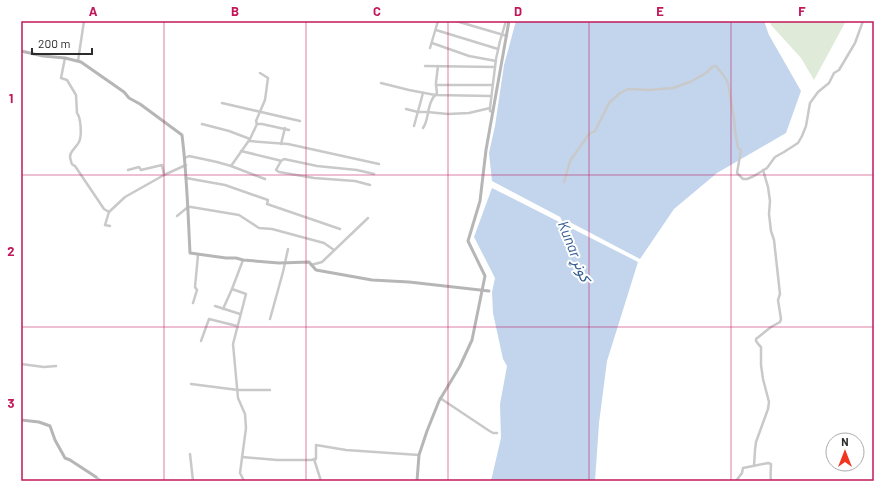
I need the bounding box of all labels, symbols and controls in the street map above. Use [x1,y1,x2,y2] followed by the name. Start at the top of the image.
[89,3,98,19] text: A
[231,3,239,19] text: B
[373,3,381,19] text: C
[514,3,522,19] text: D
[656,3,664,19] text: E
[798,3,806,19] text: F
[32,30,92,56] scale bar
[38,36,70,50] text: 200 m
[9,90,13,106] text: 1
[552,218,596,287] water label: Kunar کونړ
[7,243,15,259] text: 2
[7,395,15,411] text: 3
[825,432,865,472] north arrow
[841,435,849,448] text: N

